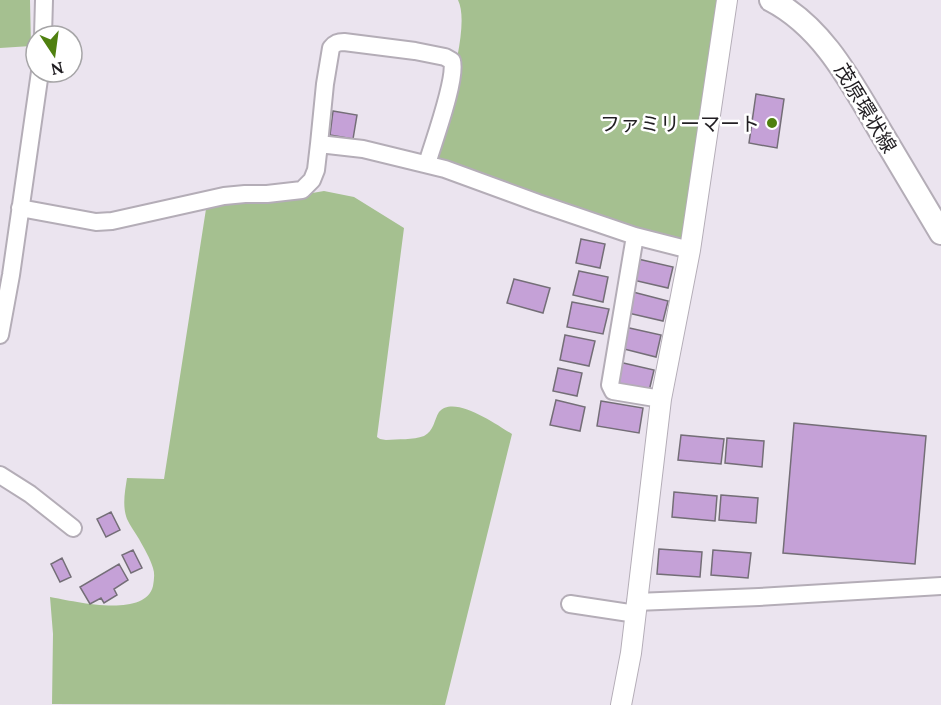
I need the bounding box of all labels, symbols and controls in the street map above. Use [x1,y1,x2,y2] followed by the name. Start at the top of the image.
[24,24,84,84] north arrow
[49,57,66,80] text: N
[830,59,902,157] street label: 茂原環状線
[600,111,760,136] place label: ファミリーマート
[765,116,779,130] marker: ファミリーマート

